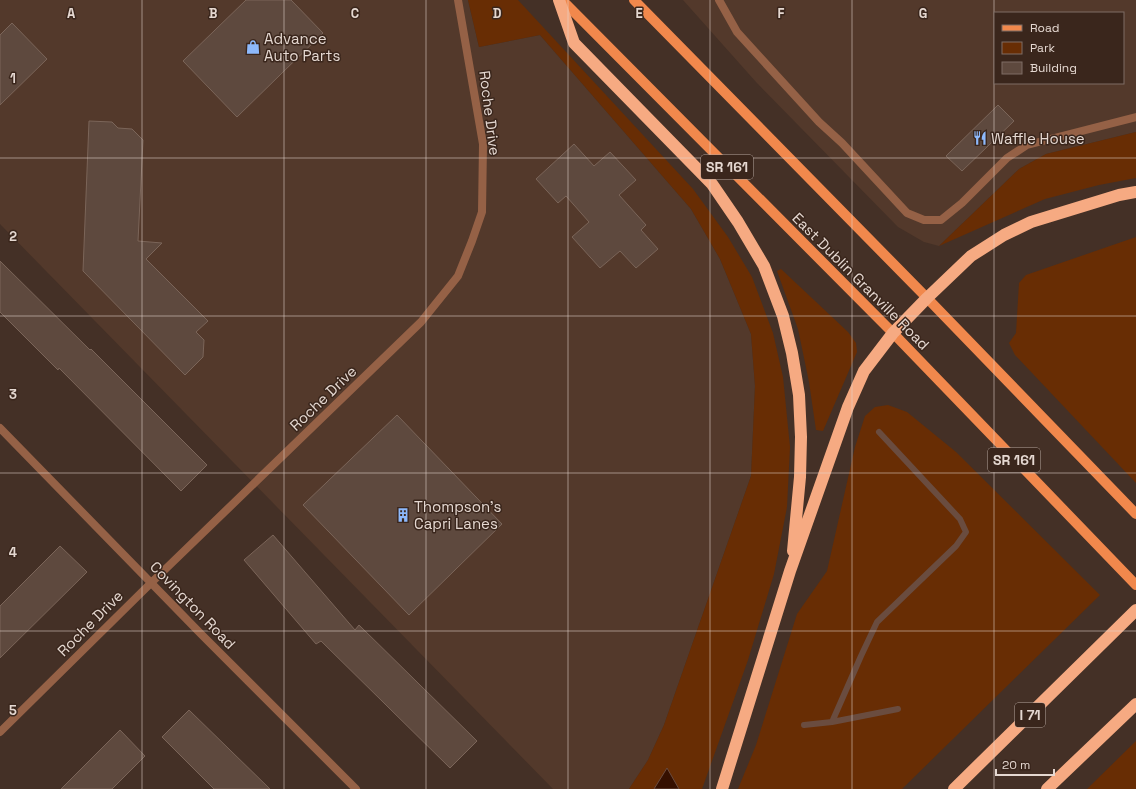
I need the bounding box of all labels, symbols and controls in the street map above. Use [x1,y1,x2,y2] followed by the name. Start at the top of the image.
[67,5,76,22] text: A
[209,5,218,22] text: B
[351,5,359,22] text: C
[493,5,502,22] text: D
[635,5,643,22] text: E
[778,5,785,22] text: F
[919,5,927,22] text: G
[994,12,1124,84] legend
[1030,20,1059,36] text: Road
[264,29,340,65] place label: Advance Auto Parts
[245,39,261,55] shop icon: Advance Auto Parts
[1030,40,1055,56] text: Park
[1030,60,1077,76] text: Building
[475,69,505,157] street label: Roche Drive
[10,70,16,87] text: 1
[991,129,1085,148] place label: Waffle House
[972,130,988,146] restaurant icon: Waffle House
[701,155,753,179] road number: SR 161
[788,208,934,354] street label: East Dublin Granville Road
[9,228,17,245] text: 2
[286,361,360,435] street label: Roche Drive
[9,386,17,403] text: 3
[988,448,1040,472] road number: SR 161
[414,497,501,533] place label: Thompson's Capri Lanes
[395,507,411,523] building icon: Thompson's Capri Lanes
[9,544,17,561] text: 4
[146,557,240,653] street label: Covington Road
[53,586,127,660] street label: Roche Drive
[9,702,17,719] text: 5
[1015,703,1045,727] road number: I 71
[996,751,1054,777] scale bar
[1002,757,1030,773] text: 20 m

